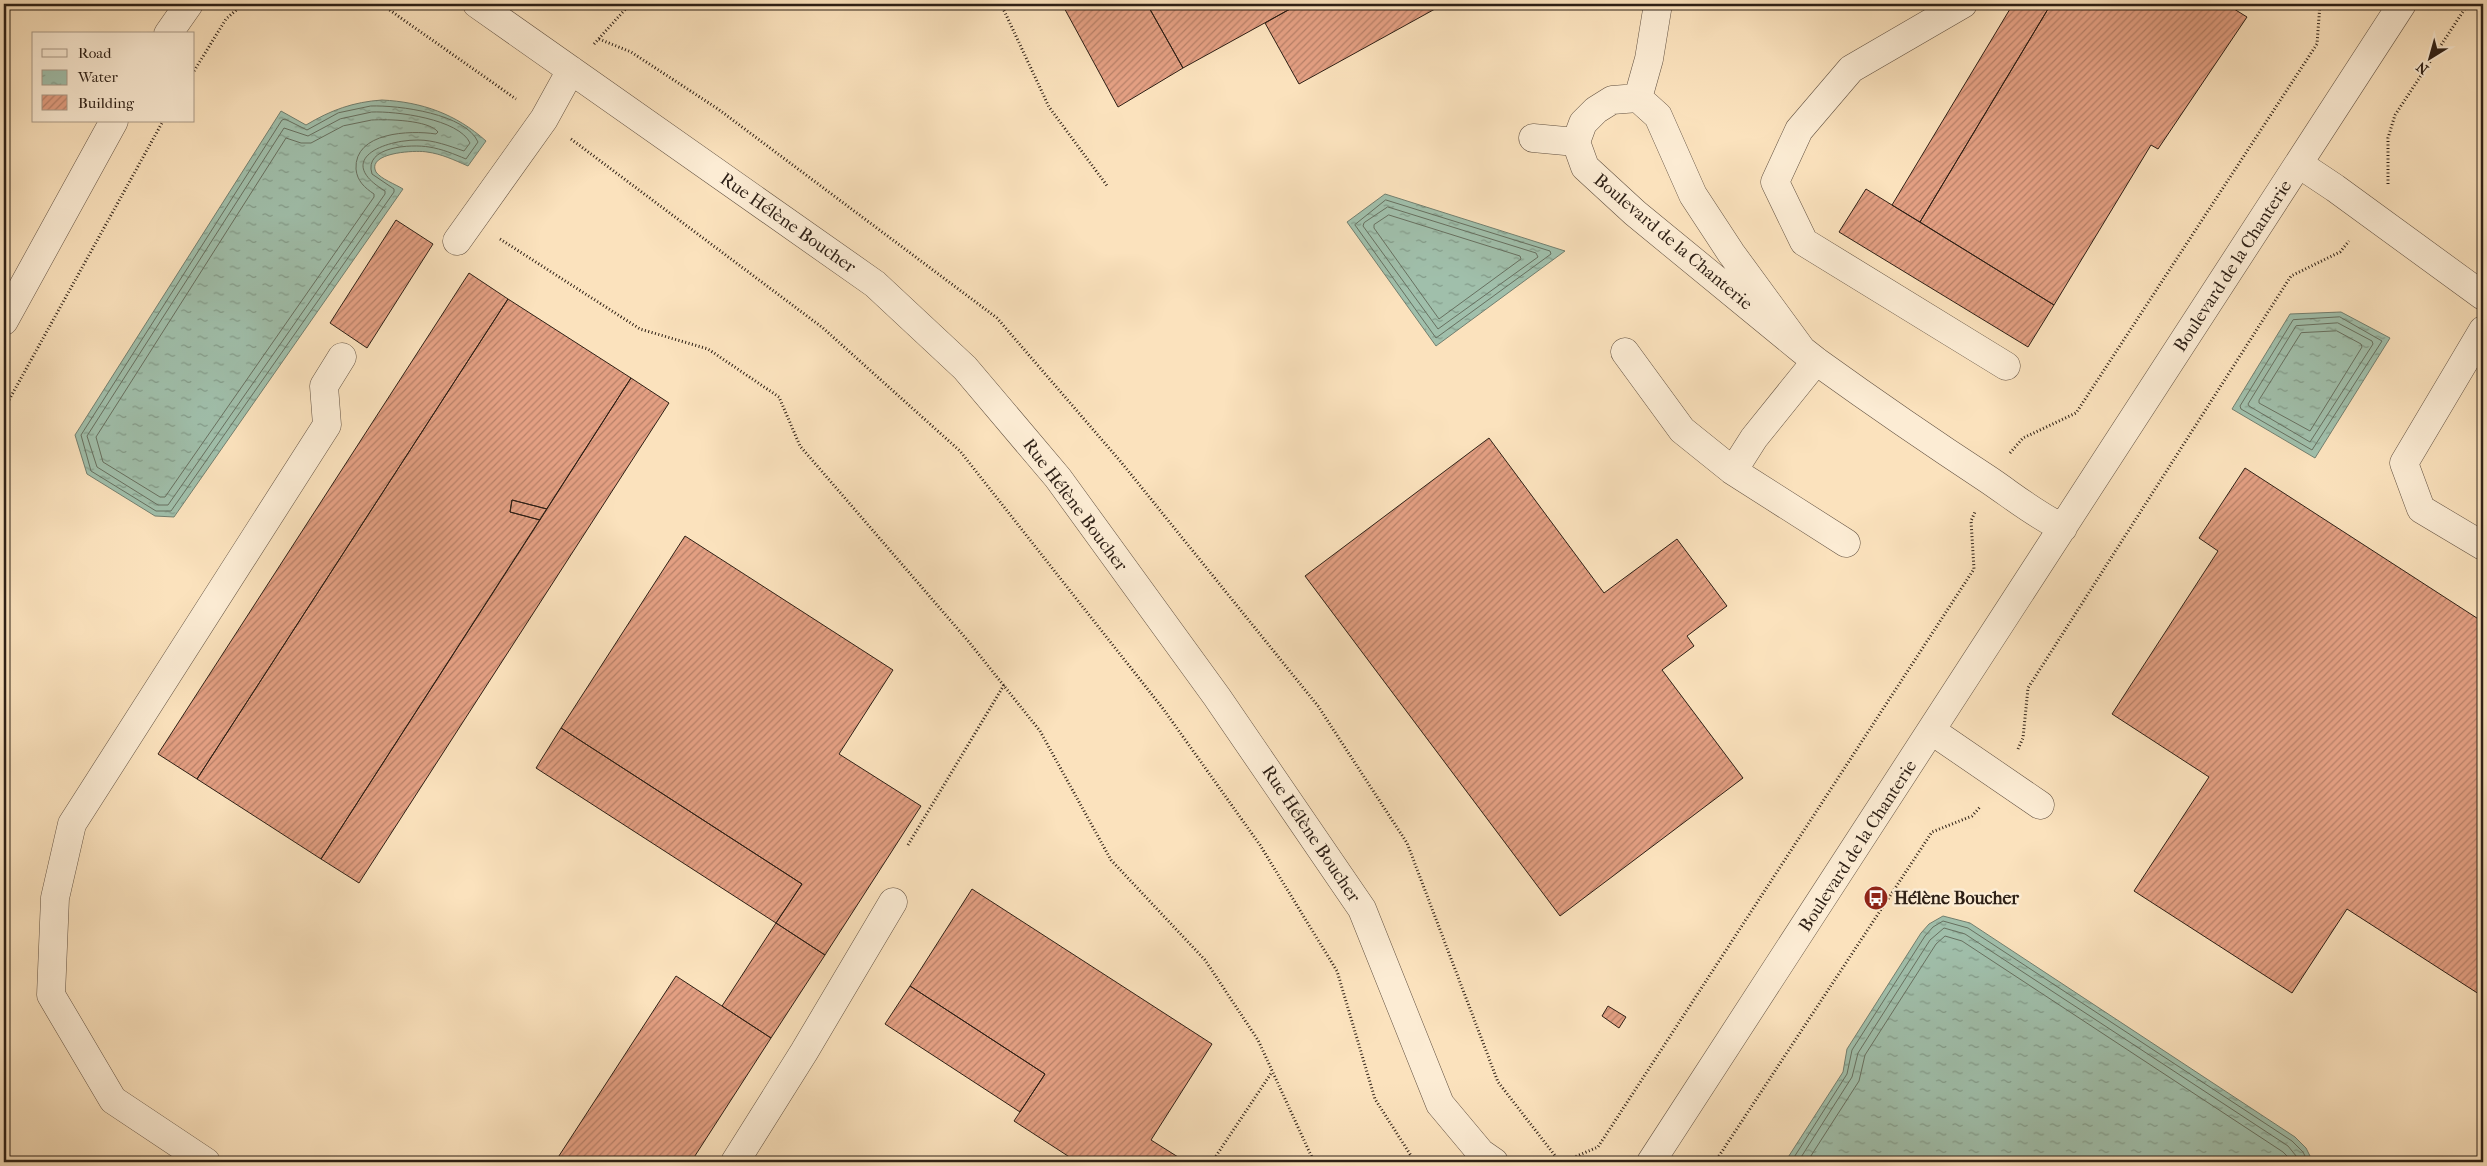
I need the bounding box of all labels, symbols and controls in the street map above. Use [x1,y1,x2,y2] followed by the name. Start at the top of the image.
[32,32,195,122] legend
[2404,32,2454,82] north arrow
[78,44,112,62] text: Road
[2413,58,2432,78] text: N
[77,68,118,86] text: Water
[78,94,135,112] text: Building
[716,168,860,278] street label: Rue Hélène Boucher
[1590,170,1757,314] street label: Boulevard de la Chanterie
[2170,176,2296,356] street label: Boulevard de la Chanterie
[1018,435,1132,576] street label: Rue Hélène Boucher
[1795,756,1921,936] street label: Boulevard de la Chanterie
[1257,762,1365,907] street label: Rue Hélène Boucher
[1863,885,1889,911] bus stop icon: Hélène Boucher
[1894,888,2019,909] place label: Hélène Boucher

